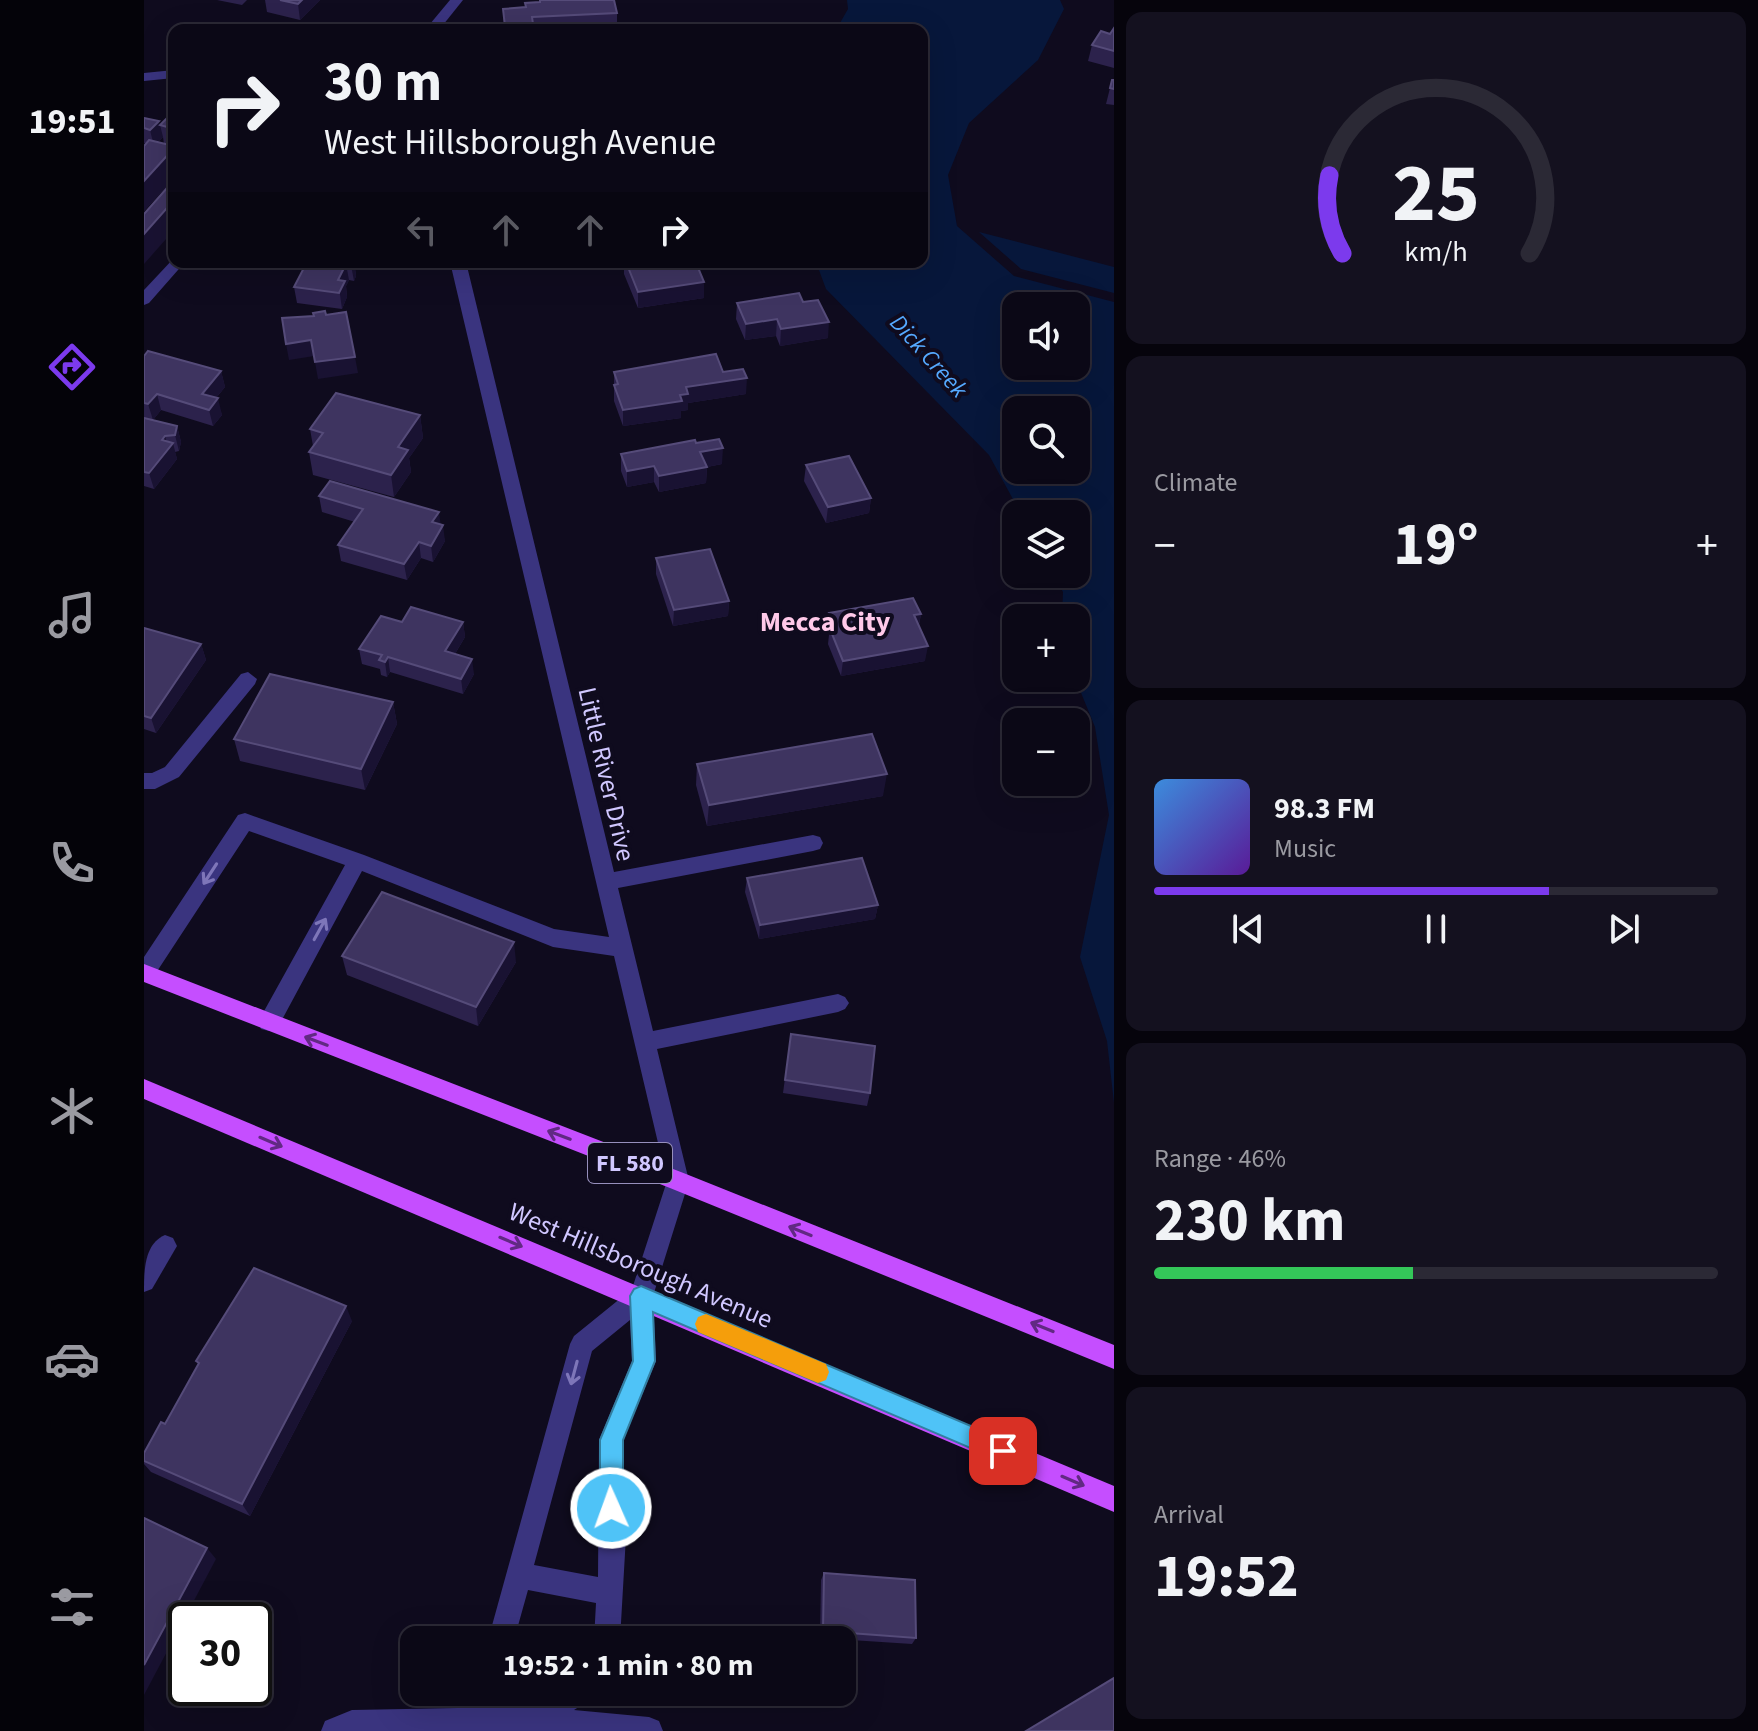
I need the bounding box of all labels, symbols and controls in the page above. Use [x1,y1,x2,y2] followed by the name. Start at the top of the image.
[324,43,442,122] text: 30 m
[192,56,296,160] icon: right
[29,96,115,147] text: 19:51
[324,117,716,168] text: West Hillsborough Avenue
[1392,134,1480,252] text: 25
[400,208,444,252] icon: left
[484,208,528,252] icon: ahead
[568,208,612,252] icon: ahead
[652,208,696,252] icon: right
[1404,232,1468,272] text: km/h
[1002,292,1090,796] map controls
[1002,292,1090,380] button: sound
[881,307,976,406] water label: Dick Creek
[44,339,100,395] icon: directions
[1002,396,1090,484] button: search
[1154,464,1238,501] text: Climate
[1002,500,1090,588] button: layers
[1393,503,1479,588] text: 19°
[1154,515,1176,578] text: −
[1696,515,1718,578] text: +
[44,587,100,643] icon: music
[760,602,891,642] district label: Mecca City
[1002,604,1090,692] button: +
[569,683,645,865] street label: Little River Drive
[1002,708,1090,796] button: −
[1274,787,1375,830] text: 98.3 FM
[1274,830,1336,867] text: Music
[44,835,100,891] icon: phone
[202,862,218,885] one-way arrow
[1226,907,1270,951] icon: previous
[1414,907,1458,951] icon: pause
[1602,907,1646,951] icon: next
[312,918,328,941] one-way arrow
[304,1032,329,1047] one-way arrow
[44,1083,100,1139] icon: climate
[547,1127,572,1141] one-way arrow
[258,1136,283,1150] one-way arrow
[1154,1140,1286,1177] text: Range · 46%
[588,1143,672,1183] road number: FL 580
[1154,1179,1345,1264] text: 230 km
[503,1193,778,1338] street label: West Hillsborough Avenue
[788,1222,813,1237] one-way arrow
[498,1236,523,1251] one-way arrow
[1030,1319,1055,1334] one-way arrow
[44,1331,100,1387] icon: car
[566,1359,581,1385] one-way arrow
[969,1417,1037,1485] pin
[981,1429,1025,1473] icon: arrive
[569,1466,653,1550] position arrow
[1060,1475,1085,1490] one-way arrow
[1154,1496,1224,1533] text: Arrival
[1154,1535,1299,1620] text: 19:52
[44,1579,100,1635] icon: filters
[168,1602,272,1706] speed limit sign: 30
[503,1644,753,1687] text: 19:52 · 1 min · 80 m

